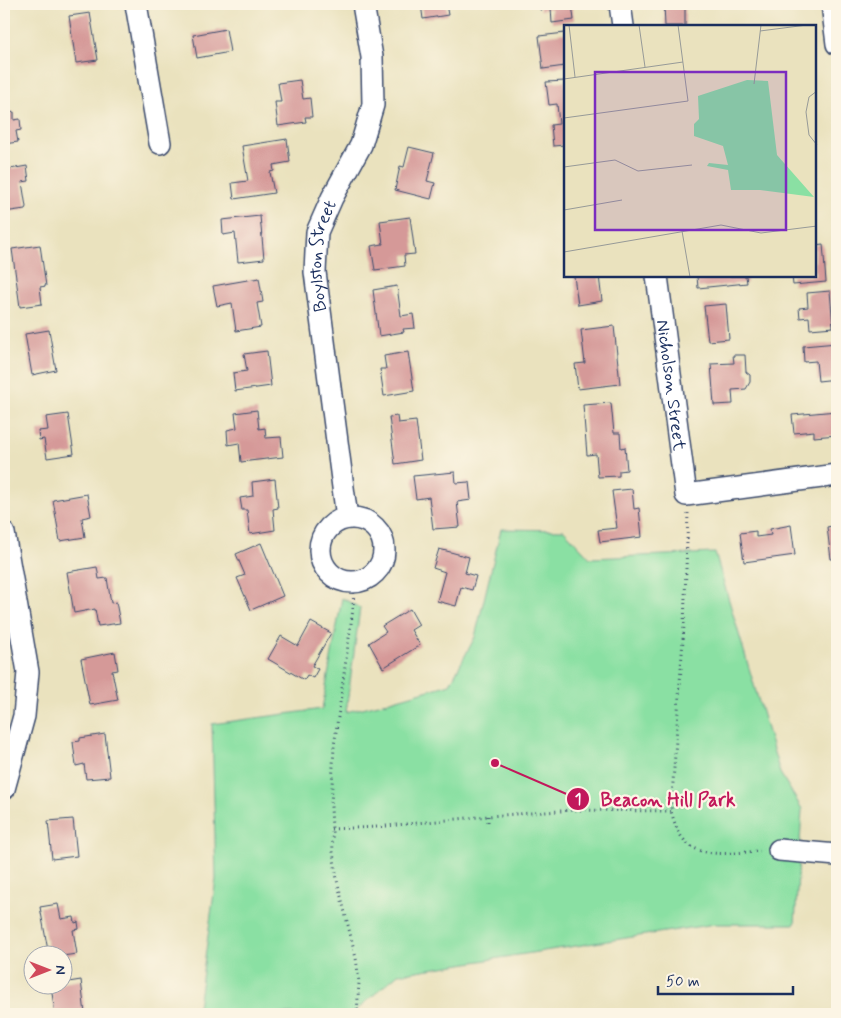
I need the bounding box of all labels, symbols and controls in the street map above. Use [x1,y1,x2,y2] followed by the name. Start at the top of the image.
[564,25,816,278] inset map
[303,196,343,313] street label: Boylston Street
[650,318,691,453] street label: Nicholson Street
[566,782,746,816] callout: Beacon Hill Park
[601,788,736,813] text: Beacon Hill Park
[575,790,581,810] text: 1
[22,946,72,996] north arrow
[658,963,794,995] scale bar
[51,965,69,975] text: N
[666,972,700,992] text: 50 m

